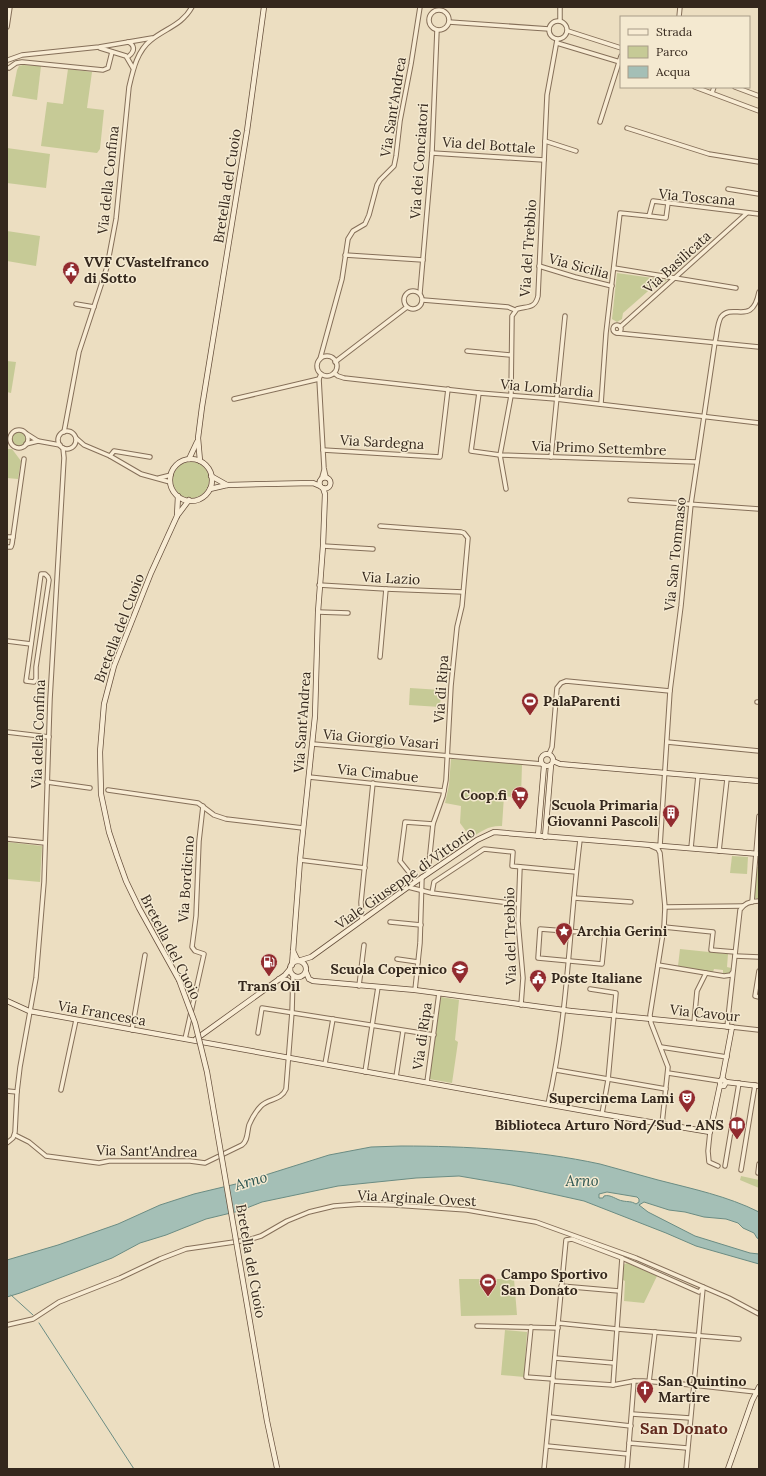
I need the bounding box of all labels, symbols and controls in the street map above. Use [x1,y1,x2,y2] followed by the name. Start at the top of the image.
[620,16,750,88] legend
[656,24,692,39] text: Strada
[656,44,688,59] text: Parco
[376,56,410,159] street label: Via Sant'Andrea
[655,64,690,79] text: Acqua
[406,102,432,220] street label: Via dei Conciatori
[93,125,123,236] street label: Via della Confina
[209,128,245,244] street label: Bretella del Cuoio
[441,133,537,157] street label: Via del Bottale
[657,185,736,209] street label: Via Toscana
[516,199,540,298] street label: Via del Trebbio
[639,227,715,298] street label: Via Basilicata
[546,249,611,283] street label: Via Sicilia
[84,253,209,287] place label: VVF CVastelfranco di Sotto
[61,260,81,285] public building icon: VVF CVastelfranco di Sotto
[499,375,594,401] street label: Via Lombardia
[338,431,425,453] street label: Via Sardegna
[530,437,667,459] street label: Via Primo Settembre
[660,496,690,613] street label: Via San Tommaso
[360,567,421,589] street label: Via Lazio
[90,571,148,685] street label: Bretella del Cuoio
[430,654,452,725] street label: Via di Ripa
[289,671,315,774] street label: Via Sant'Andrea
[27,679,49,790] street label: Via della Confina
[520,691,540,716] sports icon: PalaParenti
[543,692,621,710] place label: PalaParenti
[321,725,440,753] street label: Via Giorgio Vasari
[336,760,420,786] street label: Via Cimabue
[510,785,530,810] supermarket icon: Coop.fi
[461,786,507,804] place label: Coop.fi
[547,796,659,830] place label: Scuola Primaria Giovanni Pascoli
[661,803,681,828] building icon: Scuola Primaria Giovanni Pascoli
[331,823,478,934] street label: Viale Giuseppe di Vittorio
[174,835,198,924] street label: Via Bordicino
[500,887,520,986] street label: Via del Trebbio
[137,891,205,1003] street label: Bretella del Cuoio
[554,921,574,946] place icon: Archia Gerini
[577,922,668,940] place label: Archia Gerini
[259,952,279,977] fuel station icon: Trans Oil
[450,959,470,984] school or university icon: Scuola Copernico
[331,960,447,978] place label: Scuola Copernico
[528,968,548,993] public building icon: Poste Italiane
[551,969,643,987] place label: Poste Italiane
[238,977,301,995] place label: Trans Oil
[56,996,147,1030] street label: Via Francesca
[668,1000,741,1026] street label: Via Cavour
[408,1001,436,1072] street label: Via di Ripa
[677,1088,697,1113] theatre icon: Supercinema Lami
[549,1089,674,1107] place label: Supercinema Lami
[727,1115,747,1140] library icon: Biblioteca Arturo Nord/Sud - ANS
[495,1116,724,1134] place label: Biblioteca Arturo Nord/Sud - ANS
[95,1141,198,1161] street label: Via Sant'Andrea
[231,1167,270,1195] water label: Arno
[564,1171,599,1190] water label: Arno
[356,1186,477,1210] street label: Via Arginale Ovest
[232,1203,270,1319] street label: Bretella del Cuoio
[501,1265,608,1299] place label: Campo Sportivo San Donato
[478,1272,498,1297] sports icon: Campo Sportivo San Donato
[658,1372,746,1406] place label: San Quintino Martire
[635,1379,655,1404] church icon: San Quintino Martire
[640,1418,728,1438] district label: San Donato

